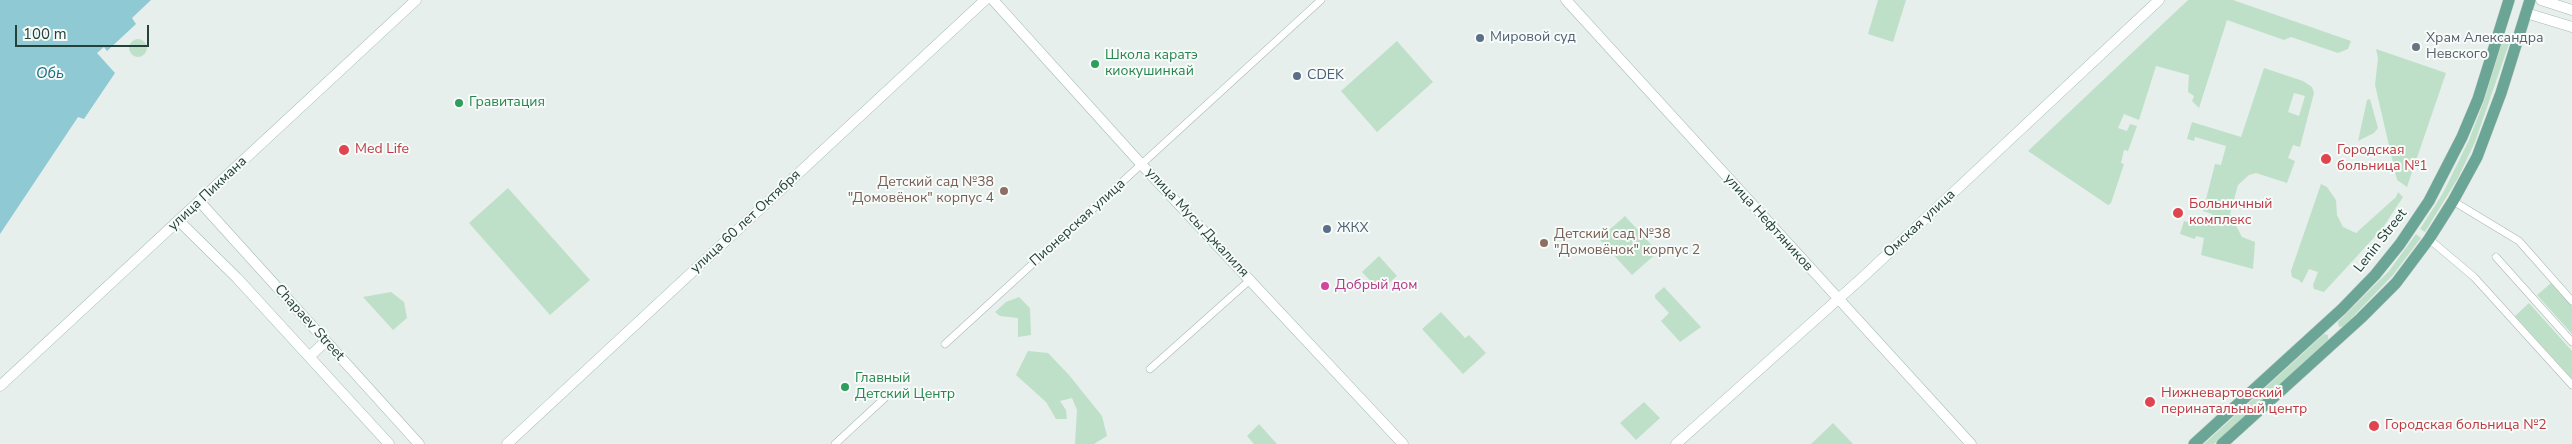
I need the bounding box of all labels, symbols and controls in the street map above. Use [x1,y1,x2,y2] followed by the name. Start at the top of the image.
[18,15,151,47] scale bar
[23,24,67,44] text: 100 m
[1490,30,1576,46] place label: Мировой суд
[2426,31,2543,64] place label: Храм Александра Невского
[1474,32,1486,44] marker: Мировой суд
[2410,41,2422,53] marker: Храм Александра Невского
[1105,48,1198,80] place label: Школа каратэ киокушинкай
[1089,58,1101,70] marker: Школа каратэ киокушинкай
[36,65,64,83] water label: Обь
[1307,68,1344,84] place label: CDEK
[1291,70,1303,82] marker: CDEK
[469,95,545,111] place label: Гравитация
[453,97,465,109] marker: Гравитация
[355,142,409,158] place label: Med Life
[337,143,351,157] marker: Med Life
[2337,143,2428,176] place label: Городская больница №1
[2319,152,2333,166] marker: Городская больница №1
[165,153,251,235] street label: улица Пикмана
[1142,165,1252,281] street label: улица Мусы Джалиля
[688,167,804,277] street label: улица 60 лет Октября
[1720,171,1816,275] street label: улица Нефтяников
[848,175,994,208] place label: Детский сад №38 "Домовёнок" корпус 4
[1027,176,1129,270] street label: Пионерская улица
[998,185,1010,197] marker: Детский сад №38 "Домовёнок" корпус 4
[1881,187,1959,261] street label: Омская улица
[2189,197,2272,230] place label: Больничный комплекс
[2171,206,2185,220] marker: Больничный комплекс
[2351,206,2411,276] street label: Lenin Street
[1337,221,1368,237] place label: ЖКХ
[1321,223,1333,235] marker: ЖКХ
[1554,227,1700,260] place label: Детский сад №38 "Домовёнок" корпус 2
[1538,237,1550,249] marker: Детский сад №38 "Домовёнок" корпус 2
[1335,278,1417,294] place label: Добрый дом
[1319,280,1331,292] marker: Добрый дом
[270,281,348,365] street label: Chapaev Street
[855,371,955,404] place label: Главный Детский Центр
[839,381,851,393] marker: Главный Детский Центр
[2161,386,2307,418] place label: Нижневартовский перинатальный центр
[2143,395,2157,409] marker: Нижневартовский перинатальный центр
[2385,418,2547,434] place label: Городская больница №2
[2367,419,2381,433] marker: Городская больница №2

